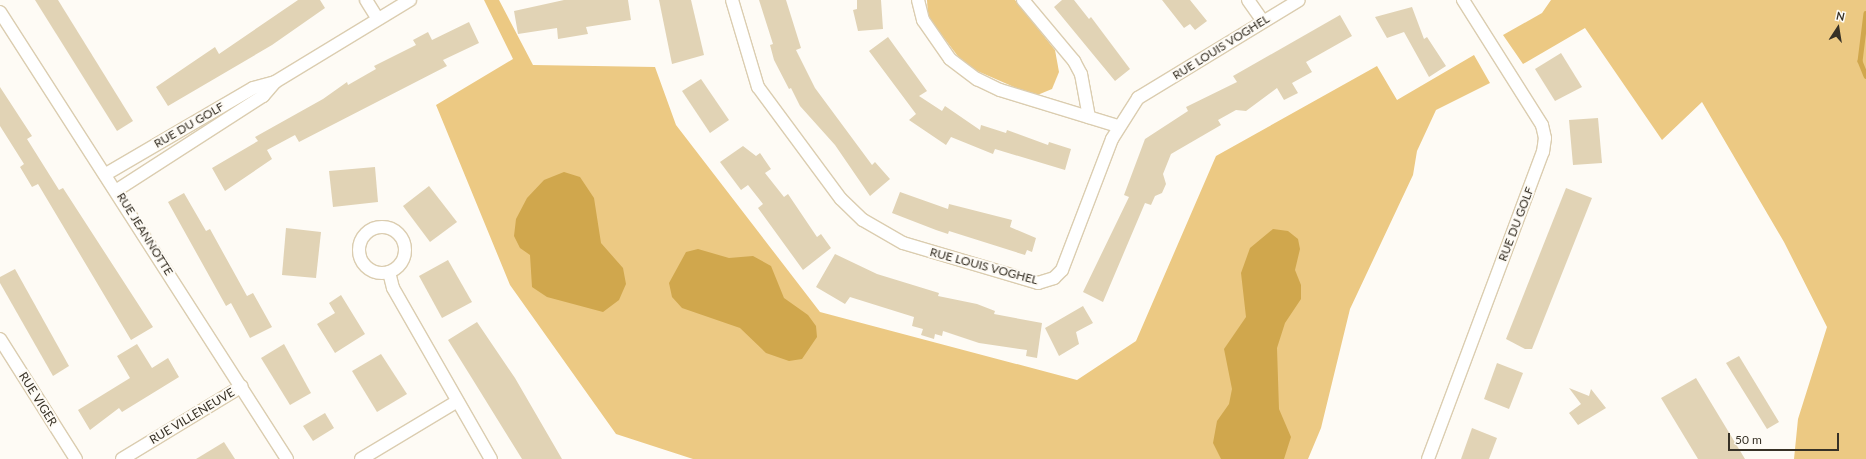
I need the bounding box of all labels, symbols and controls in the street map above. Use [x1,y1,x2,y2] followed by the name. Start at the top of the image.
[1818,8,1858,48] north arrow
[1835,9,1846,23] text: N
[1170,11,1272,83] street label: RUE LOUIS VOGHEL
[151,99,227,151] street label: RUE DU GOLF
[1495,185,1537,263] street label: RUE DU GOLF
[114,190,176,278] street label: RUE JEANNOTTE
[928,245,1040,287] street label: RUE LOUIS VOGHEL
[16,369,60,429] street label: RUE VIGER
[147,385,237,447] street label: RUE VILLENEUVE
[1730,425,1841,451] scale bar
[1735,432,1762,447] text: 50 m

